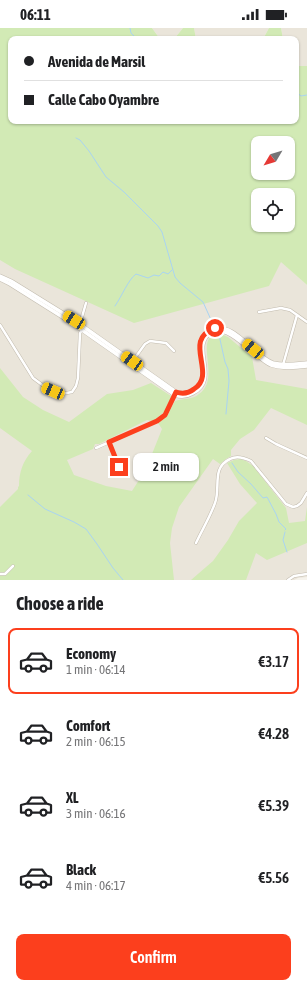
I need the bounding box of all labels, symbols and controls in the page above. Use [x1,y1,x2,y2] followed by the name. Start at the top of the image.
[20,6,51,23] text: 06:11
[48,53,145,70] text: Avenida de Marsil
[48,91,159,108] text: Calle Cabo Oyambre
[251,136,295,180] north arrow
[251,136,295,232] map controls
[251,188,295,232] button: locate
[61,309,87,331] car
[206,319,224,337] route start
[240,337,266,361] car
[119,349,145,373] car
[40,381,66,401] car
[133,453,199,481] callout: 2 min
[110,458,128,476] route end
[153,459,179,474] text: 2 min
[16,593,104,614] text: Choose a ride
[18,643,54,679] icon: car
[66,645,116,662] text: Economy
[258,653,289,670] text: €3.17
[66,662,126,677] text: 1 min · 06:14
[18,715,54,751] icon: car
[66,717,110,734] text: Comfort
[258,725,289,742] text: €4.28
[66,734,126,749] text: 2 min · 06:15
[18,787,54,823] icon: car
[66,789,79,806] text: XL
[258,797,289,814] text: €5.39
[66,806,126,821] text: 3 min · 06:16
[18,859,54,895] icon: car
[66,861,96,878] text: Black
[258,869,289,886] text: €5.56
[66,878,126,893] text: 4 min · 06:17
[16,934,291,980] button: Confirm

